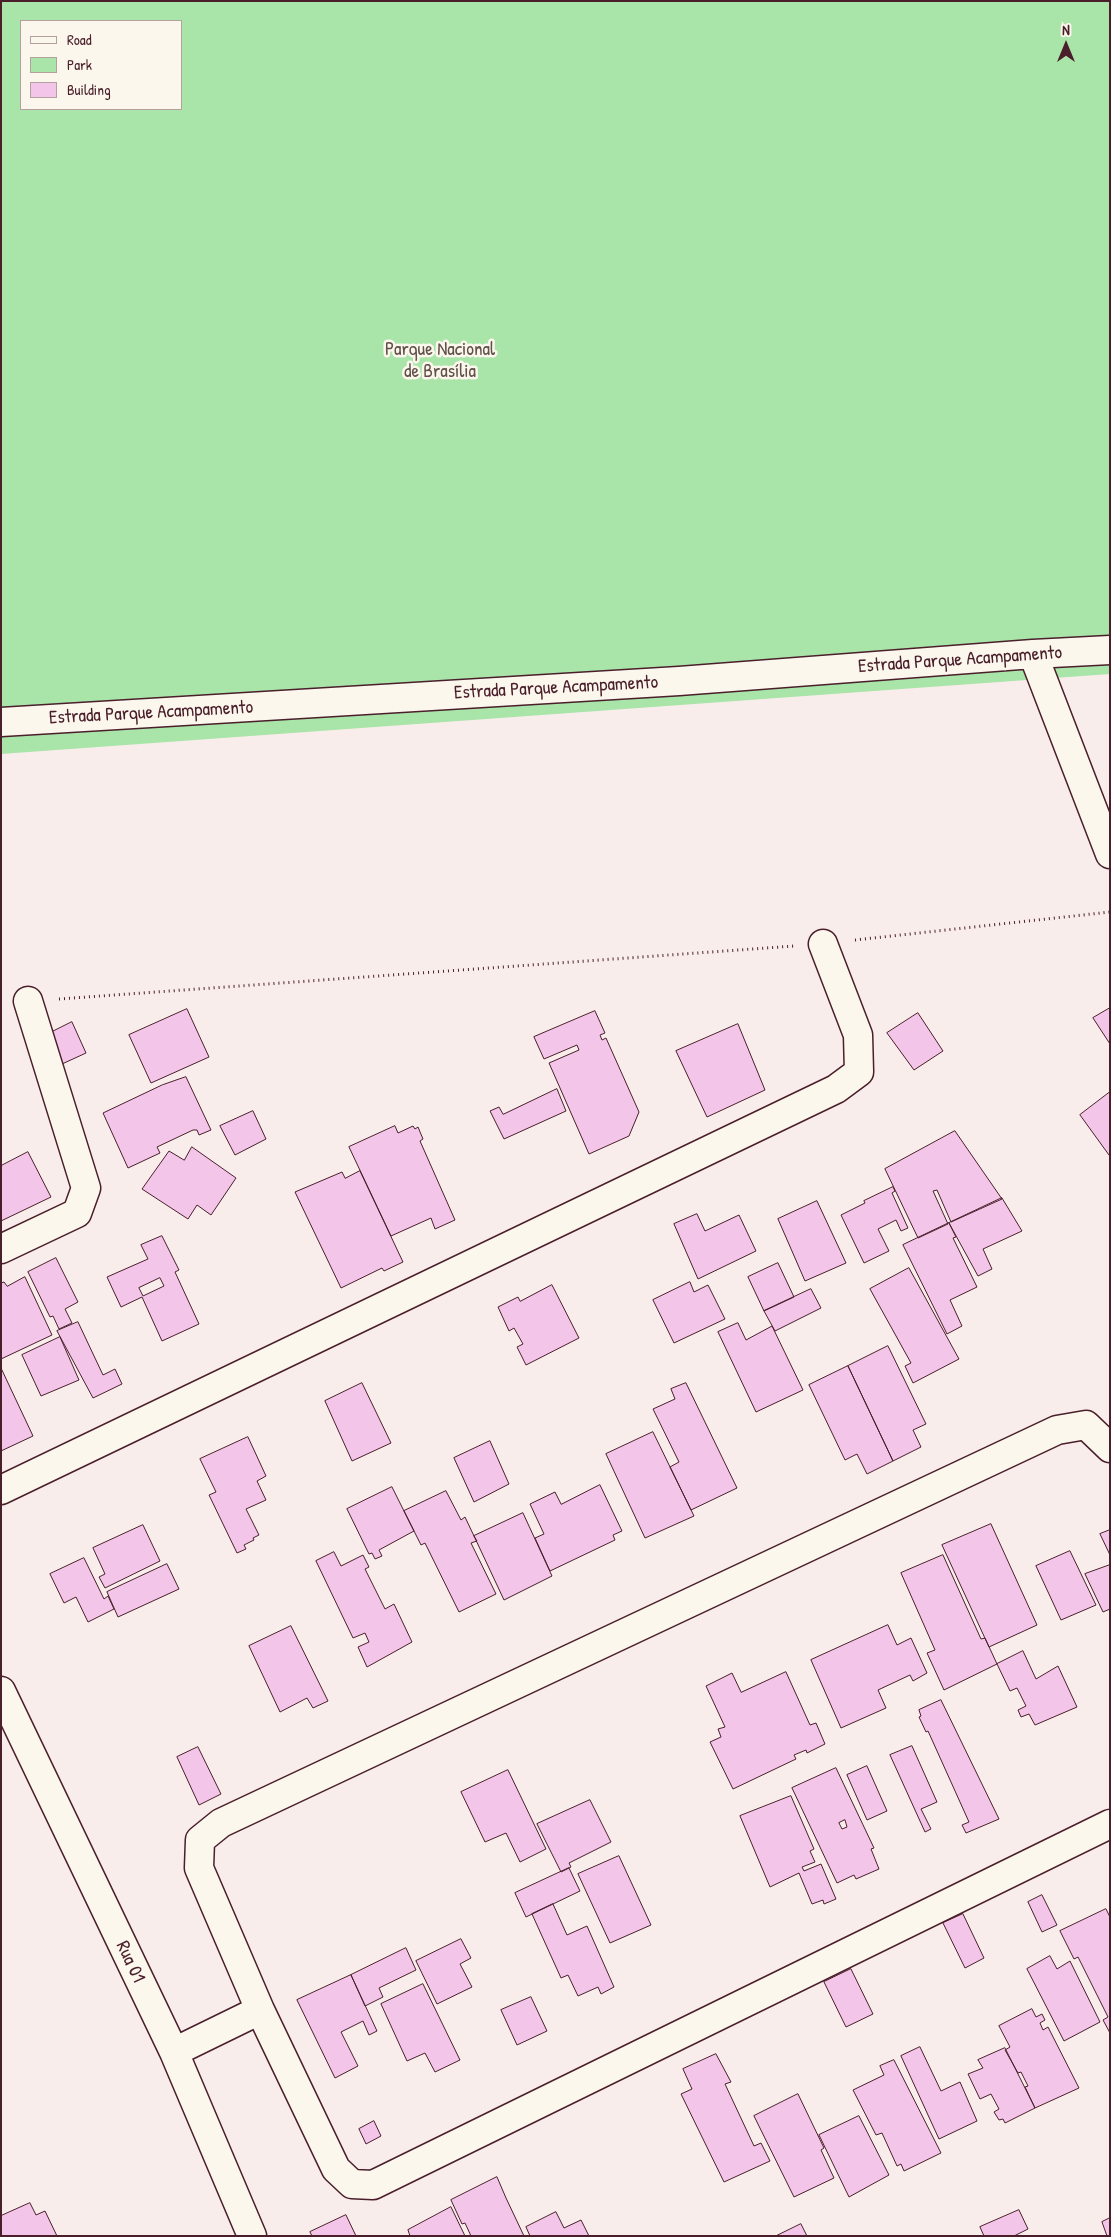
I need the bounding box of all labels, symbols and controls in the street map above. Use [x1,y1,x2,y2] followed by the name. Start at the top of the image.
[20,20,182,110] legend
[1041,20,1091,70] north arrow
[1062,20,1070,39] text: N
[67,29,92,50] text: Road
[67,54,92,75] text: Park
[67,79,111,100] text: Building
[385,339,495,383] park label: Parque Nacional de Brasília
[857,642,1063,678] street label: Estrada Parque Acampamento
[453,671,659,705] street label: Estrada Parque Acampamento
[48,696,254,730] street label: Estrada Parque Acampamento
[110,1937,150,1987] street label: Rua 01

